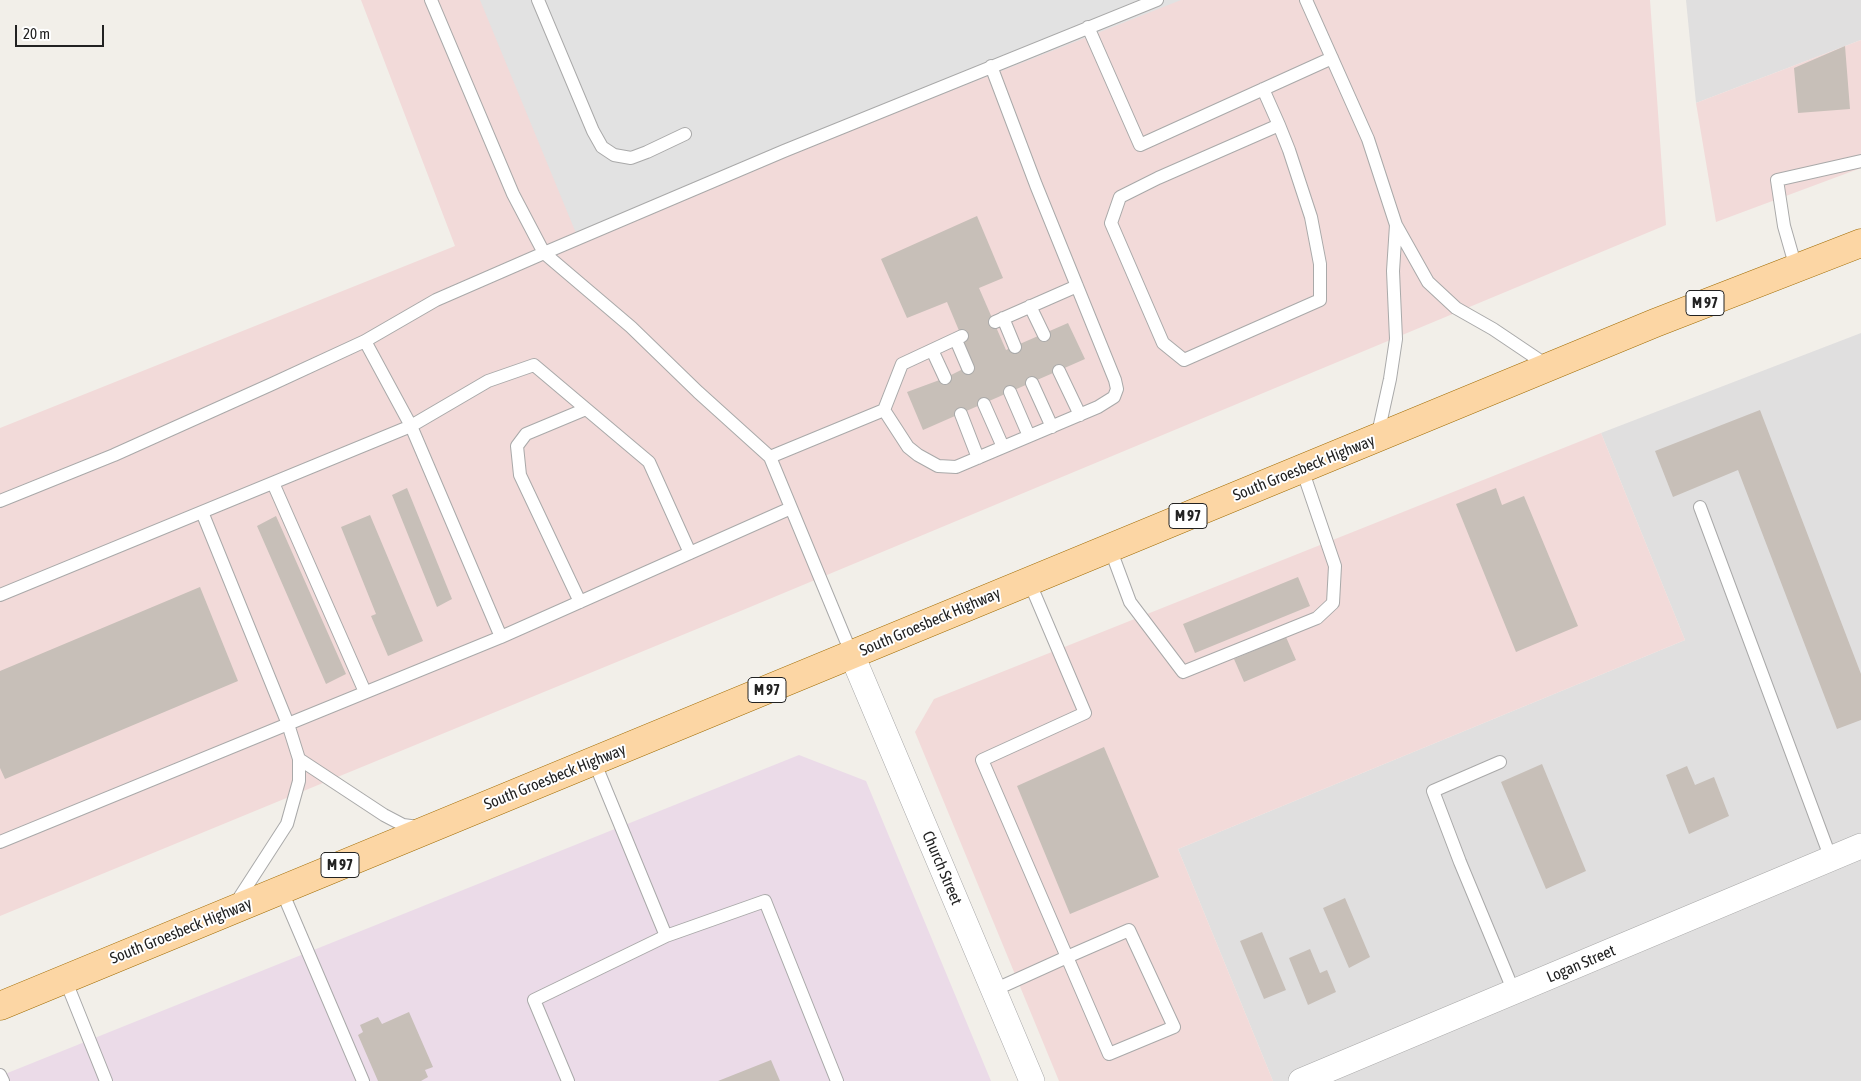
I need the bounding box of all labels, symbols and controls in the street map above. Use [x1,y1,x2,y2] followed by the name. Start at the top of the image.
[18,15,106,47] scale bar
[23,25,50,42] text: 20 m
[1686,290,1724,316] road number: M 97
[1230,431,1378,505] street label: South Groesbeck Highway
[1169,504,1207,528] road number: M 97
[857,584,1003,660] street label: South Groesbeck Highway
[748,678,786,702] road number: M 97
[481,740,629,814] street label: South Groesbeck Highway
[918,828,966,908] street label: Church Street
[321,852,359,878] road number: M 97
[107,894,255,968] street label: South Groesbeck Highway
[1544,941,1618,987] street label: Logan Street

